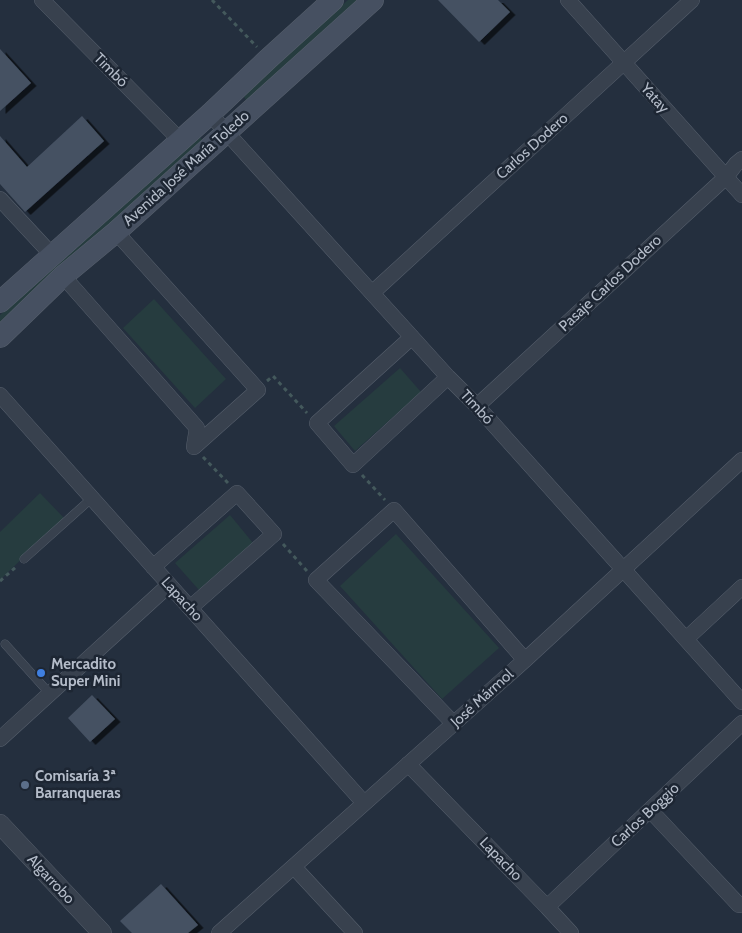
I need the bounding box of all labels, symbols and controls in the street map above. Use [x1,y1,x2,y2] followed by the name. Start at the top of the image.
[90,49,132,91] street label: Timbó
[636,79,673,117] street label: Yatay
[119,107,253,229] street label: Avenida José María Toledo
[492,109,572,183] street label: Carlos Dodero
[555,231,665,335] street label: Pasaje Carlos Dodero
[457,386,497,428] street label: Timbó
[157,573,207,625] street label: Lapacho
[51,655,120,690] place label: Mercadito Super Mini
[446,665,517,731] street label: José Mármol
[35,667,47,679] marker: Mercadito Super Mini
[35,767,121,802] place label: Comisaría 3ª Barranqueras
[19,779,31,791] marker: Comisaría 3ª Barranqueras
[607,779,683,851] street label: Carlos Boggio
[476,834,526,884] street label: Lapacho
[23,850,79,908] street label: Algarrobo

